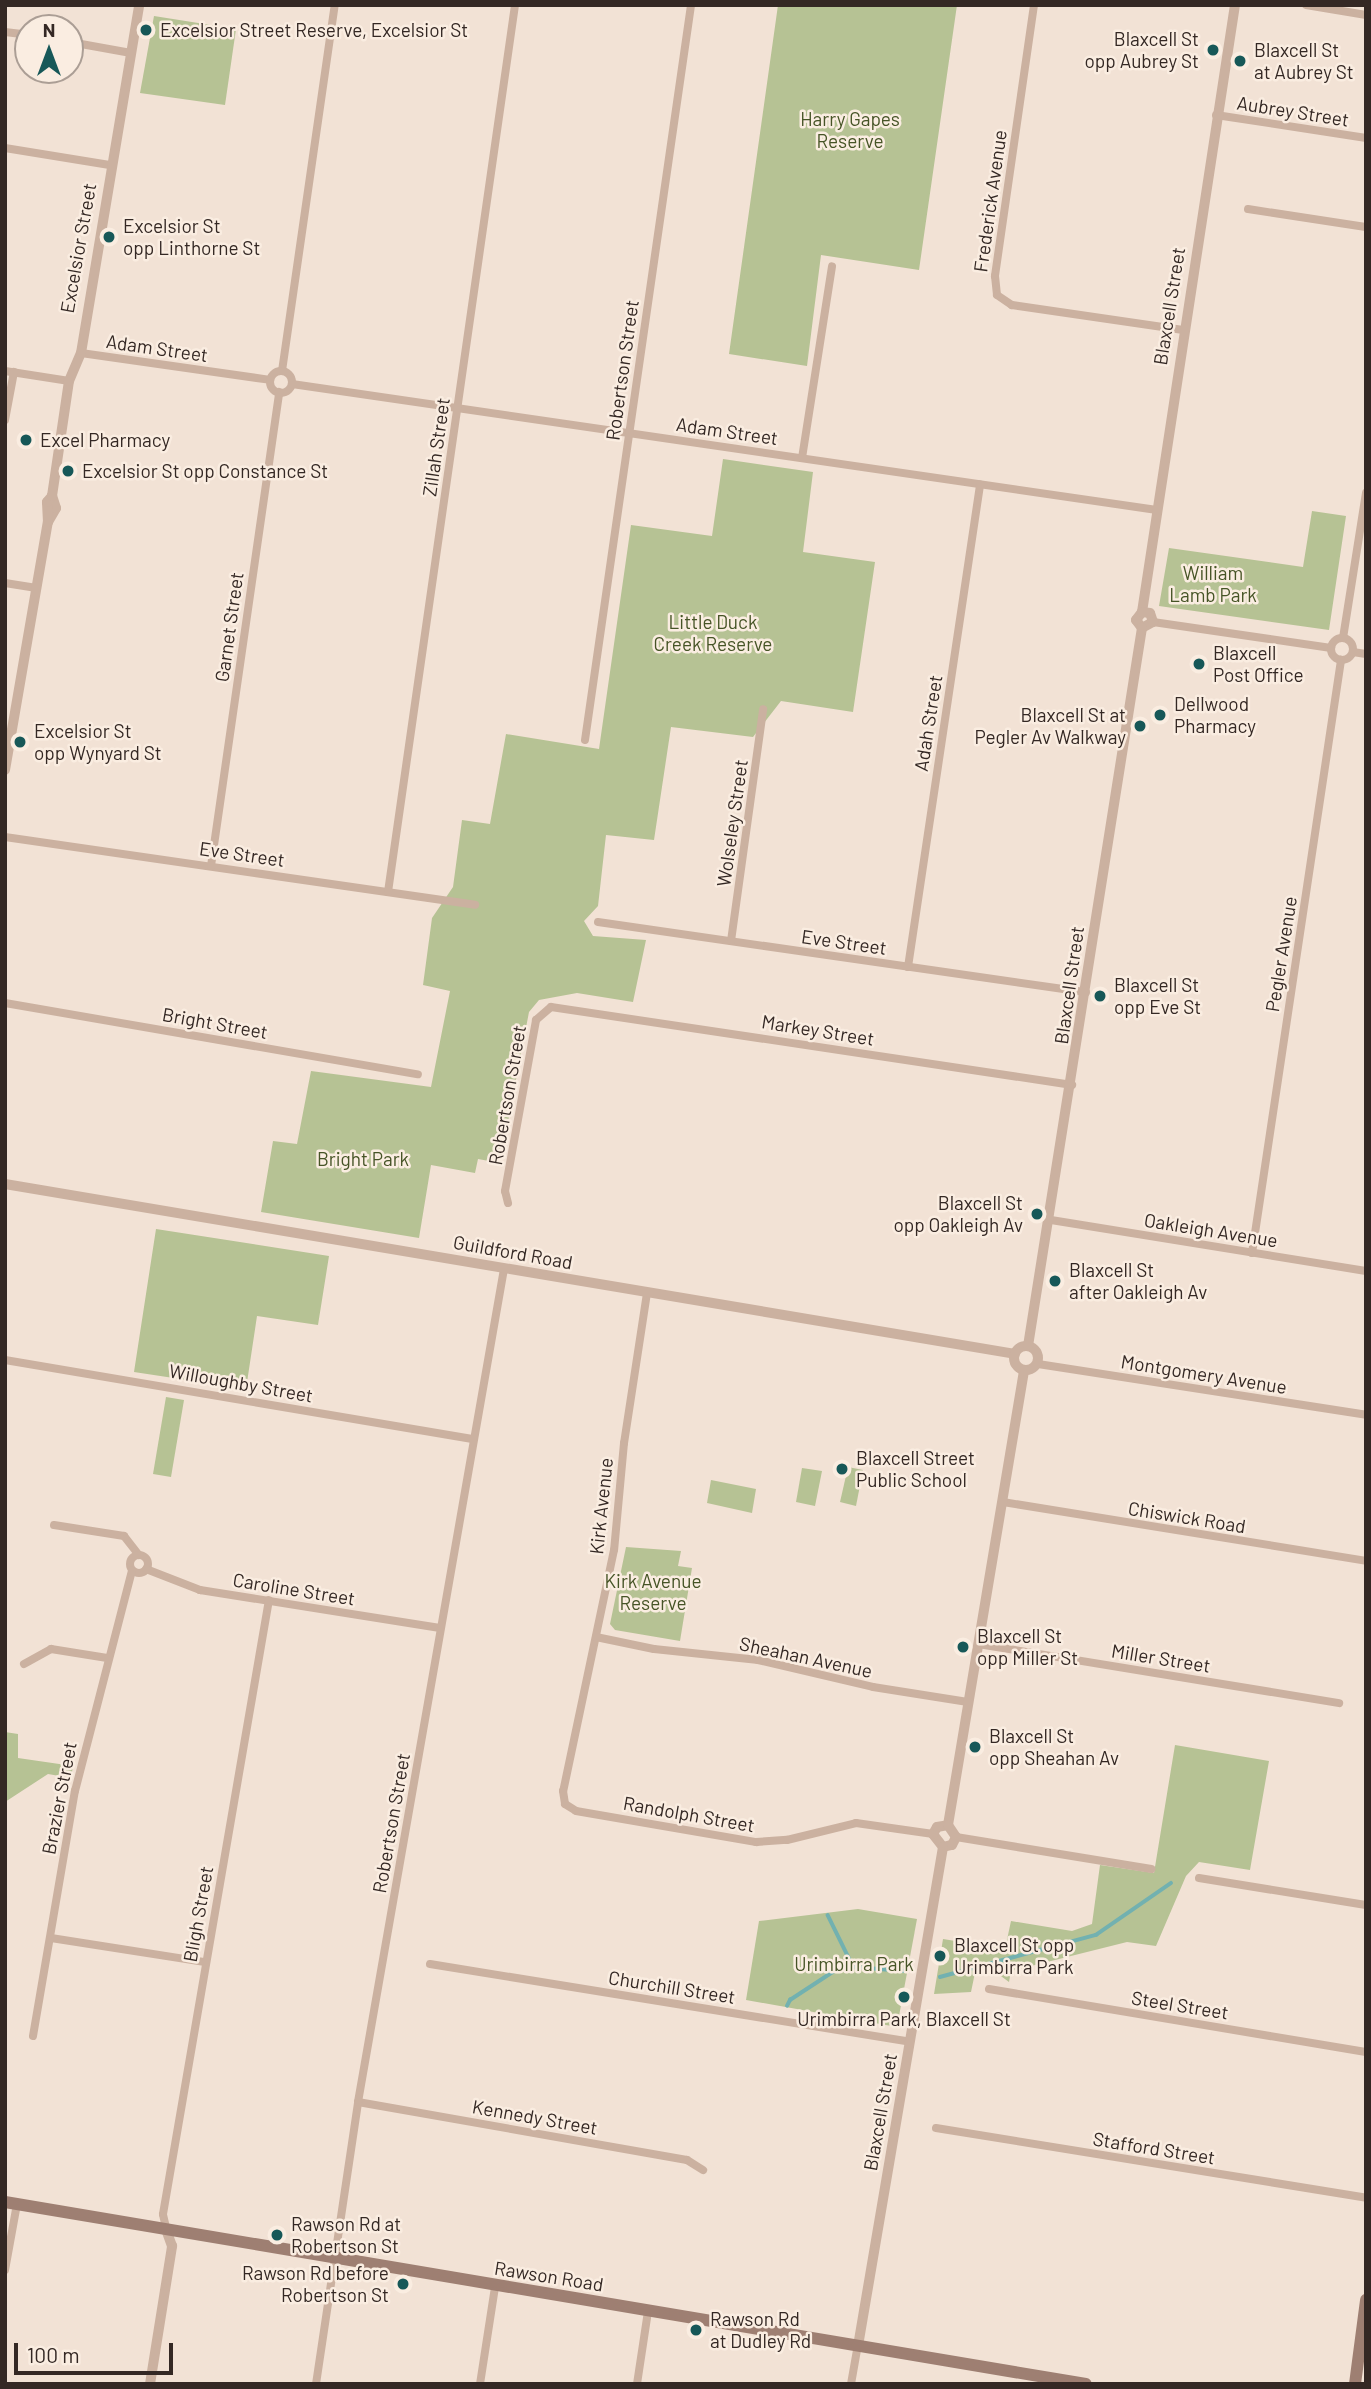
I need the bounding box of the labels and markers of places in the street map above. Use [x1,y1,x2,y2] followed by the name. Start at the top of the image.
[160,19,468,41] place label: Excelsior Street Reserve, Excelsior St
[138,22,154,38] marker: Excelsior Street Reserve, Excelsior St
[1085,28,1199,72] place label: Blaxcell St opp Aubrey St
[1254,39,1354,83] place label: Blaxcell St at Aubrey St
[1205,42,1221,58] marker: Blaxcell St opp Aubrey St
[1232,53,1248,69] marker: Blaxcell St at Aubrey St
[123,215,260,259] place label: Excelsior St opp Linthorne St
[101,229,117,245] marker: Excelsior St opp Linthorne St
[40,429,170,451] place label: Excel Pharmacy
[18,432,34,448] marker: Excel Pharmacy
[82,460,328,482] place label: Excelsior St opp Constance St
[60,463,76,479] marker: Excelsior St opp Constance St
[1213,642,1304,686] place label: Blaxcell Post Office
[1191,656,1207,672] marker: Blaxcell Post Office
[1174,693,1256,737] place label: Dellwood Pharmacy
[975,704,1126,748] place label: Blaxcell St at Pegler Av Walkway
[1152,707,1168,723] marker: Dellwood Pharmacy
[1132,718,1148,734] marker: Blaxcell St at Pegler Av Walkway
[34,720,162,764] place label: Excelsior St opp Wynyard St
[12,734,28,750] marker: Excelsior St opp Wynyard St
[1114,974,1201,1018] place label: Blaxcell St opp Eve St
[1092,988,1108,1004] marker: Blaxcell St opp Eve St
[893,1192,1023,1236] place label: Blaxcell St opp Oakleigh Av
[1029,1206,1045,1222] marker: Blaxcell St opp Oakleigh Av
[1069,1259,1207,1303] place label: Blaxcell St after Oakleigh Av
[1047,1273,1063,1289] marker: Blaxcell St after Oakleigh Av
[856,1447,975,1491] place label: Blaxcell Street Public School
[834,1461,850,1477] marker: Blaxcell Street Public School
[977,1625,1078,1669] place label: Blaxcell St opp Miller St
[955,1639,971,1655] marker: Blaxcell St opp Miller St
[989,1725,1119,1769] place label: Blaxcell St opp Sheahan Av
[967,1739,983,1755] marker: Blaxcell St opp Sheahan Av
[954,1934,1074,1978] place label: Blaxcell St opp Urimbirra Park
[932,1948,948,1964] marker: Blaxcell St opp Urimbirra Park
[896,1989,912,2005] marker: Urimbirra Park, Blaxcell St
[797,2008,1011,2030] place label: Urimbirra Park, Blaxcell St
[291,2213,401,2257] place label: Rawson Rd at Robertson St
[269,2227,285,2243] marker: Rawson Rd at Robertson St
[242,2262,389,2306] place label: Rawson Rd before Robertson St
[395,2276,411,2292] marker: Rawson Rd before Robertson St
[710,2308,811,2352] place label: Rawson Rd at Dudley Rd
[688,2322,704,2338] marker: Rawson Rd at Dudley Rd

